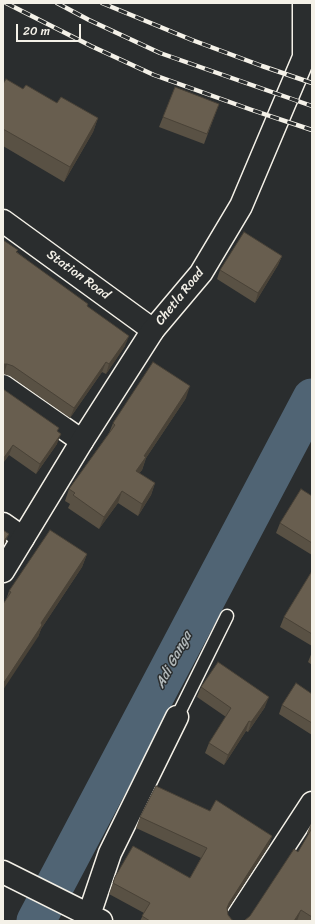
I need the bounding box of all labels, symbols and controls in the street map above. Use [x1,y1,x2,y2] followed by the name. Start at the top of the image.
[18,16,83,42] scale bar
[23,20,50,42] text: 20 m
[43,247,113,303] street label: Station Road
[152,265,208,329] street label: Chetla Road
[152,629,196,691] water label: Adi Ganga

